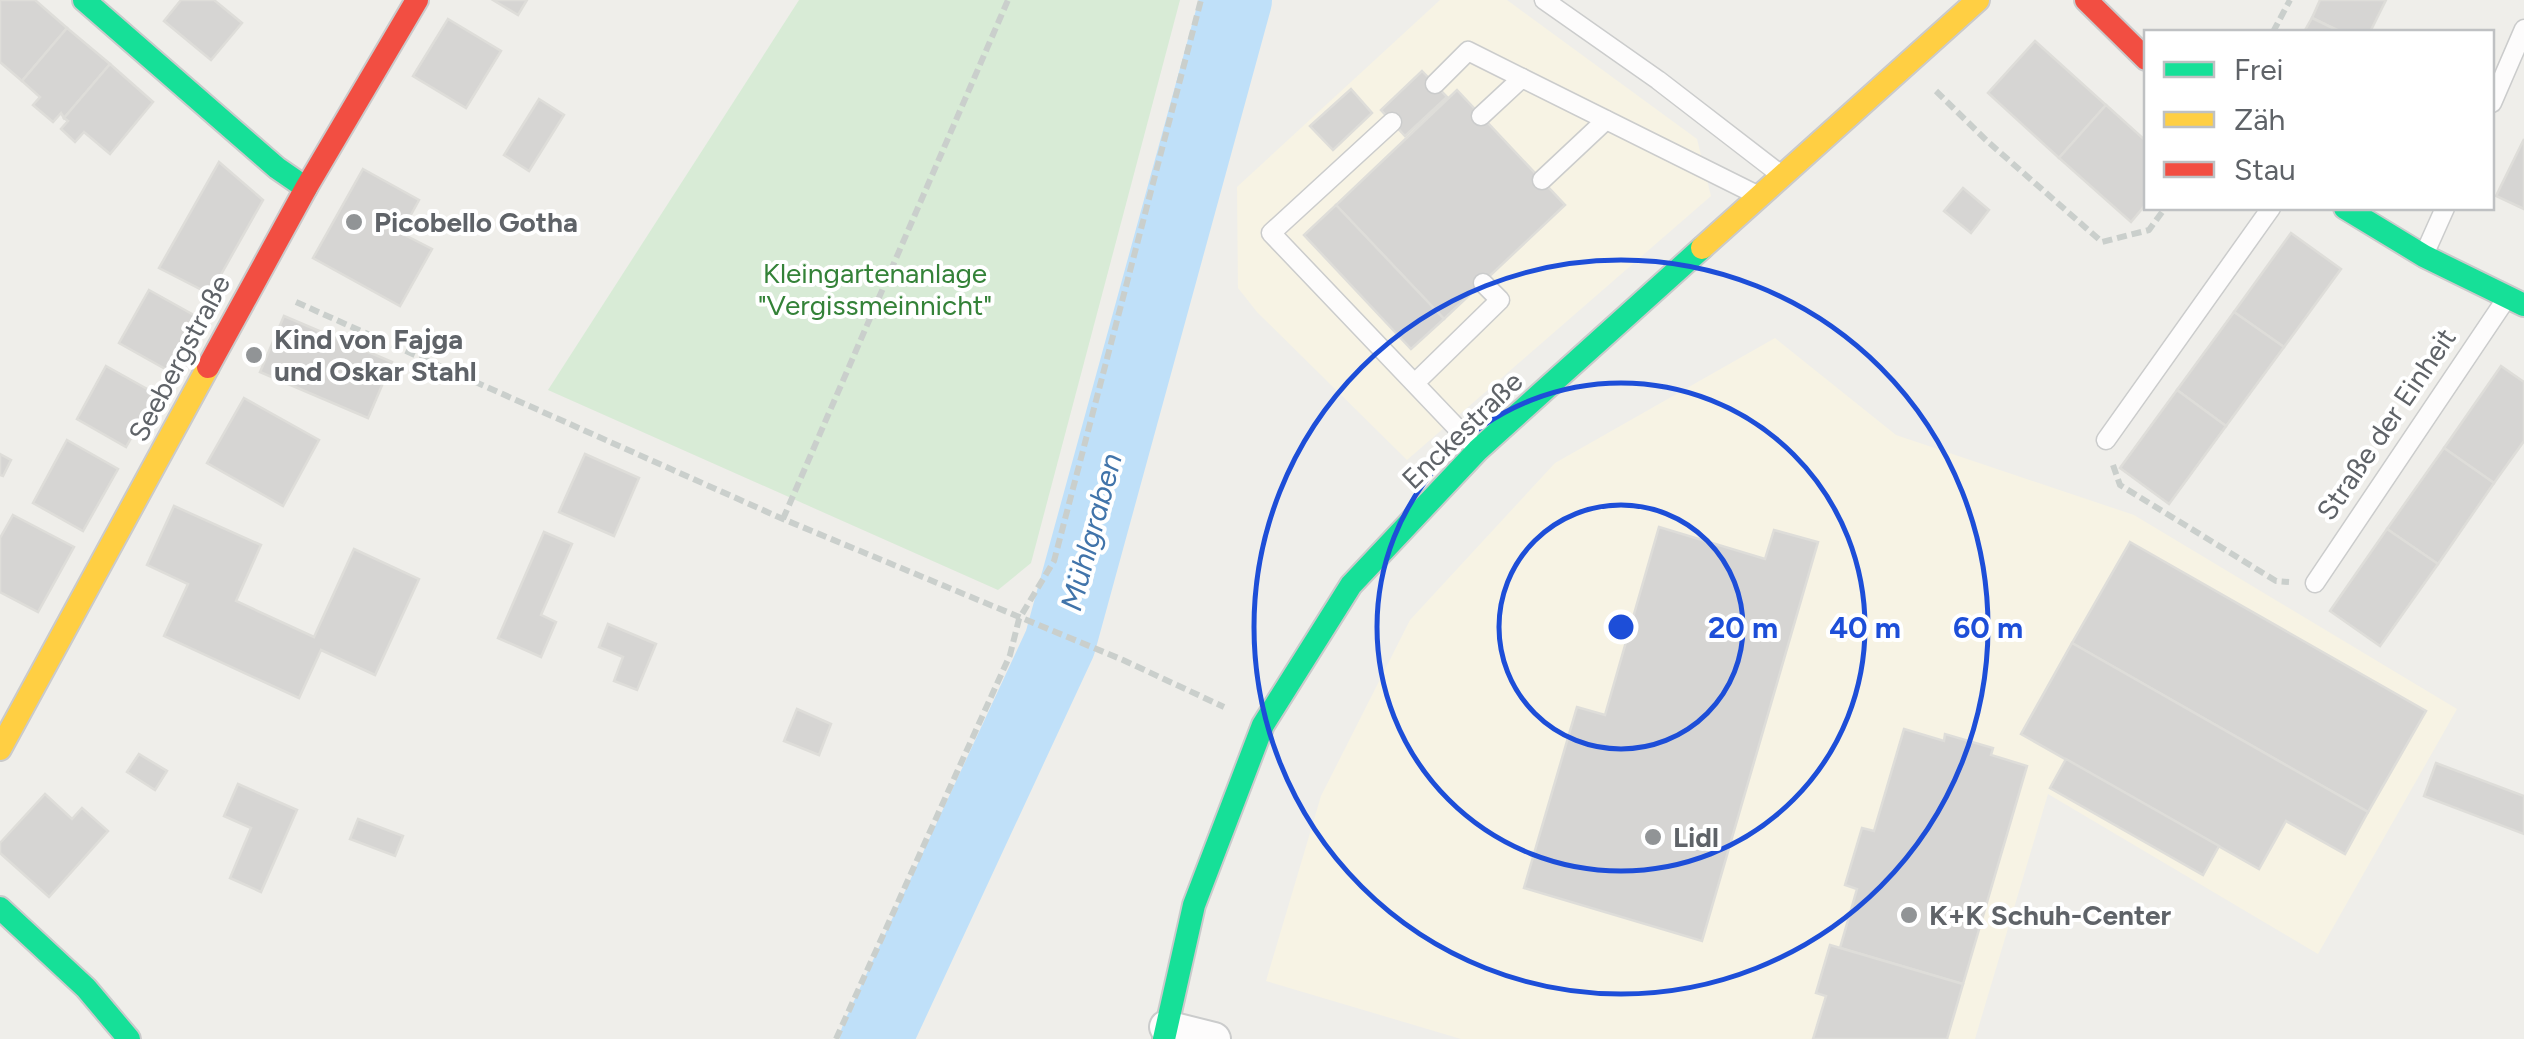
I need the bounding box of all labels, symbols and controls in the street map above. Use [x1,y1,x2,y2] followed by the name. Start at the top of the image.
[2144,30,2494,210] legend
[2234,51,2283,88] text: Frei
[2234,101,2285,138] text: Zäh
[2234,151,2296,188] text: Stau
[374,205,578,239] place label: Picobello Gotha
[343,211,365,233] marker: Picobello Gotha
[758,256,992,322] park label: Kleingartenanlage "Vergissmeinnicht"
[121,269,237,447] street label: Seebergstraße
[274,322,477,388] place label: Kind von Fajga und Oskar Stahl
[2309,322,2463,526] street label: Straße der Einheit
[243,344,265,366] marker: Kind von Fajga und Oskar Stahl
[1395,364,1529,496] street label: Enckestraße
[1052,449,1130,615] water label: Mühlgraben
[1603,609,1639,645] centre of rings
[1708,609,1778,646] text: 20 m
[1829,609,1901,646] text: 40 m
[1953,609,2023,646] text: 60 m
[1673,820,1719,854] place label: Lidl
[1642,826,1664,848] marker: Lidl
[1929,898,2171,932] place label: K+K Schuh-Center
[1898,904,1920,926] marker: K+K Schuh-Center

